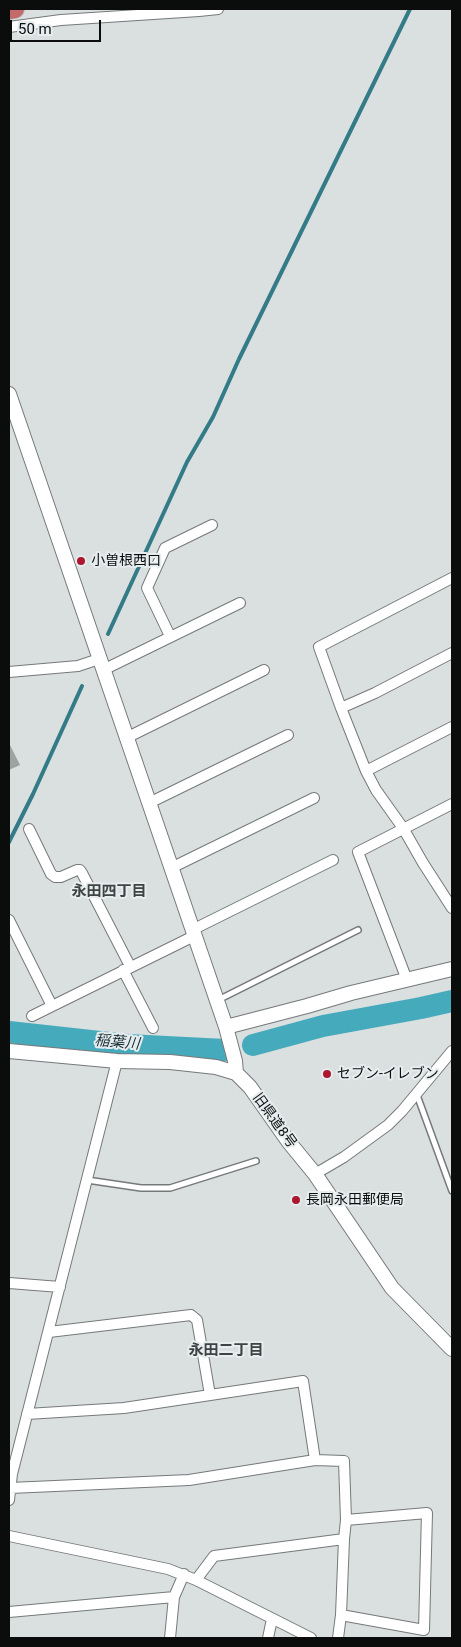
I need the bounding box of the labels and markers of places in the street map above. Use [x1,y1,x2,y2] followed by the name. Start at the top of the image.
[91,553,161,569] place label: 小曽根西口
[75,555,87,567] marker: 小曽根西口
[337,1066,439,1082] place label: セブン-イレブン
[321,1068,333,1080] marker: セブン-イレブン
[306,1192,404,1208] place label: 長岡永田郵便局
[290,1194,302,1206] marker: 長岡永田郵便局

